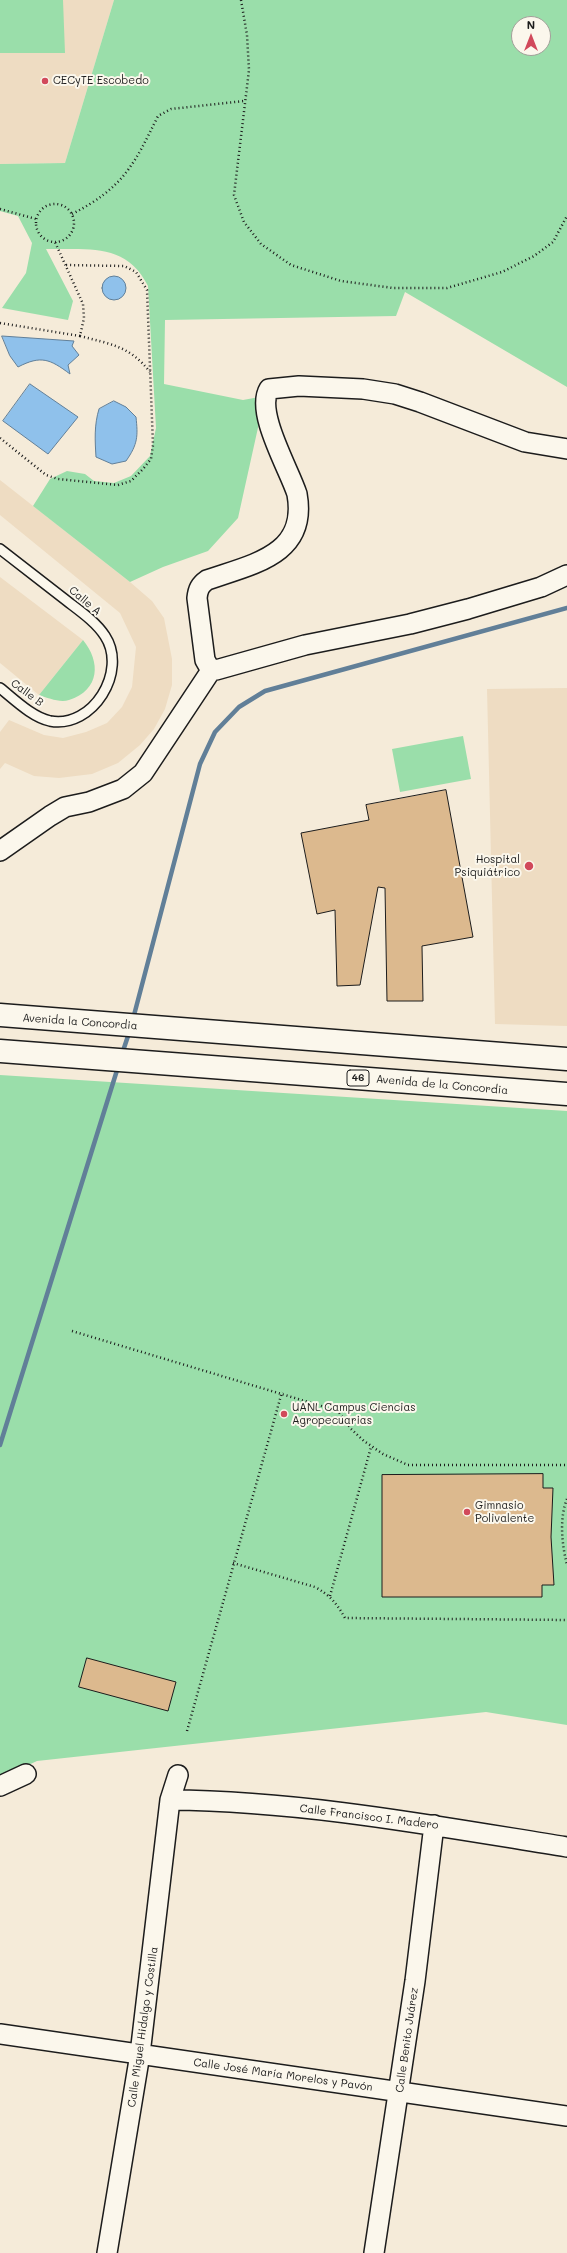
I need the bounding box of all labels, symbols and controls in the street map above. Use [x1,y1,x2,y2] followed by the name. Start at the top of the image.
[511,16,551,56] north arrow
[527,17,535,32] text: N
[53,74,149,88] place label: CECyTE Escobedo
[40,76,50,86] marker: CECyTE Escobedo
[66,584,104,618] street label: Calle A
[8,677,46,709] street label: Calle B
[455,853,520,879] place label: Hospital Psiquiátrico
[523,860,535,872] marker: Hospital Psiquiátrico
[22,1011,138,1033] street label: Avenida la Concordia
[347,1070,369,1086] road number: 46
[375,1073,509,1097] street label: Avenida de la Concordia
[292,1401,416,1427] place label: UANL Campus Ciencias Agropecuarias
[279,1409,289,1419] marker: UANL Campus Ciencias Agropecuarias
[475,1499,534,1525] place label: Gimnasio Polivalente
[462,1507,472,1517] marker: Gimnasio Polivalente
[299,1802,439,1832] street label: Calle Francisco I. Madero
[125,1946,161,2108] street label: Calle Miguel Hidalgo y Costilla
[393,1987,421,2093] street label: Calle Benito Juárez
[193,2056,373,2094] street label: Calle José María Morelos y Pavón

